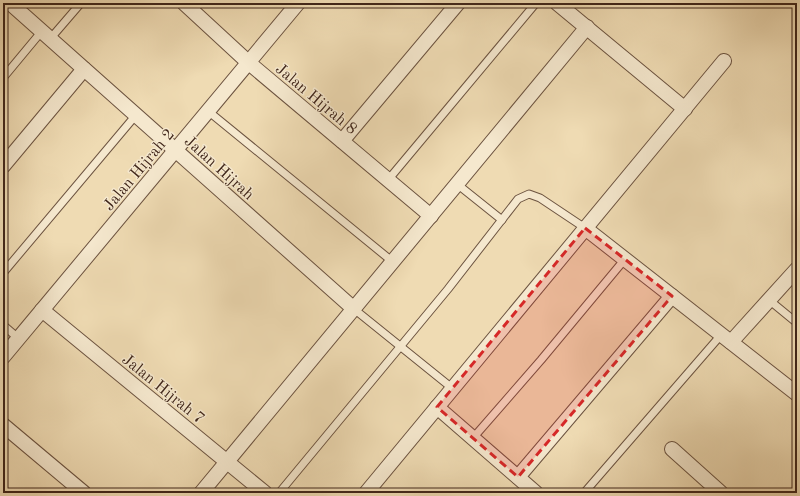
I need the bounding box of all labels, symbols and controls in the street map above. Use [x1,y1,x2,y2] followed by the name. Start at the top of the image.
[272,61,359,138] street label: Jalan Hijrah 8
[101,127,178,214] street label: Jalan Hijrah 2
[181,133,257,204] street label: Jalan Hijrah
[119,352,207,428] street label: Jalan Hijrah 7

